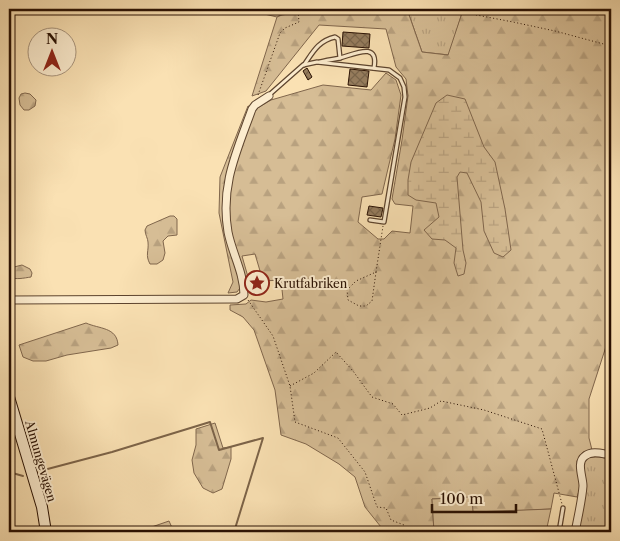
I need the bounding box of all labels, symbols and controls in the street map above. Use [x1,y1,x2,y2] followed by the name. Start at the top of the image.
[28,28,78,78] north arrow
[46,30,58,48] text: N
[244,270,270,296] place icon: Krutfabriken
[274,276,348,291] place label: Krutfabriken
[22,417,60,504] street label: Almungevägen
[432,481,516,513] scale bar
[440,489,483,508] text: 100 m

